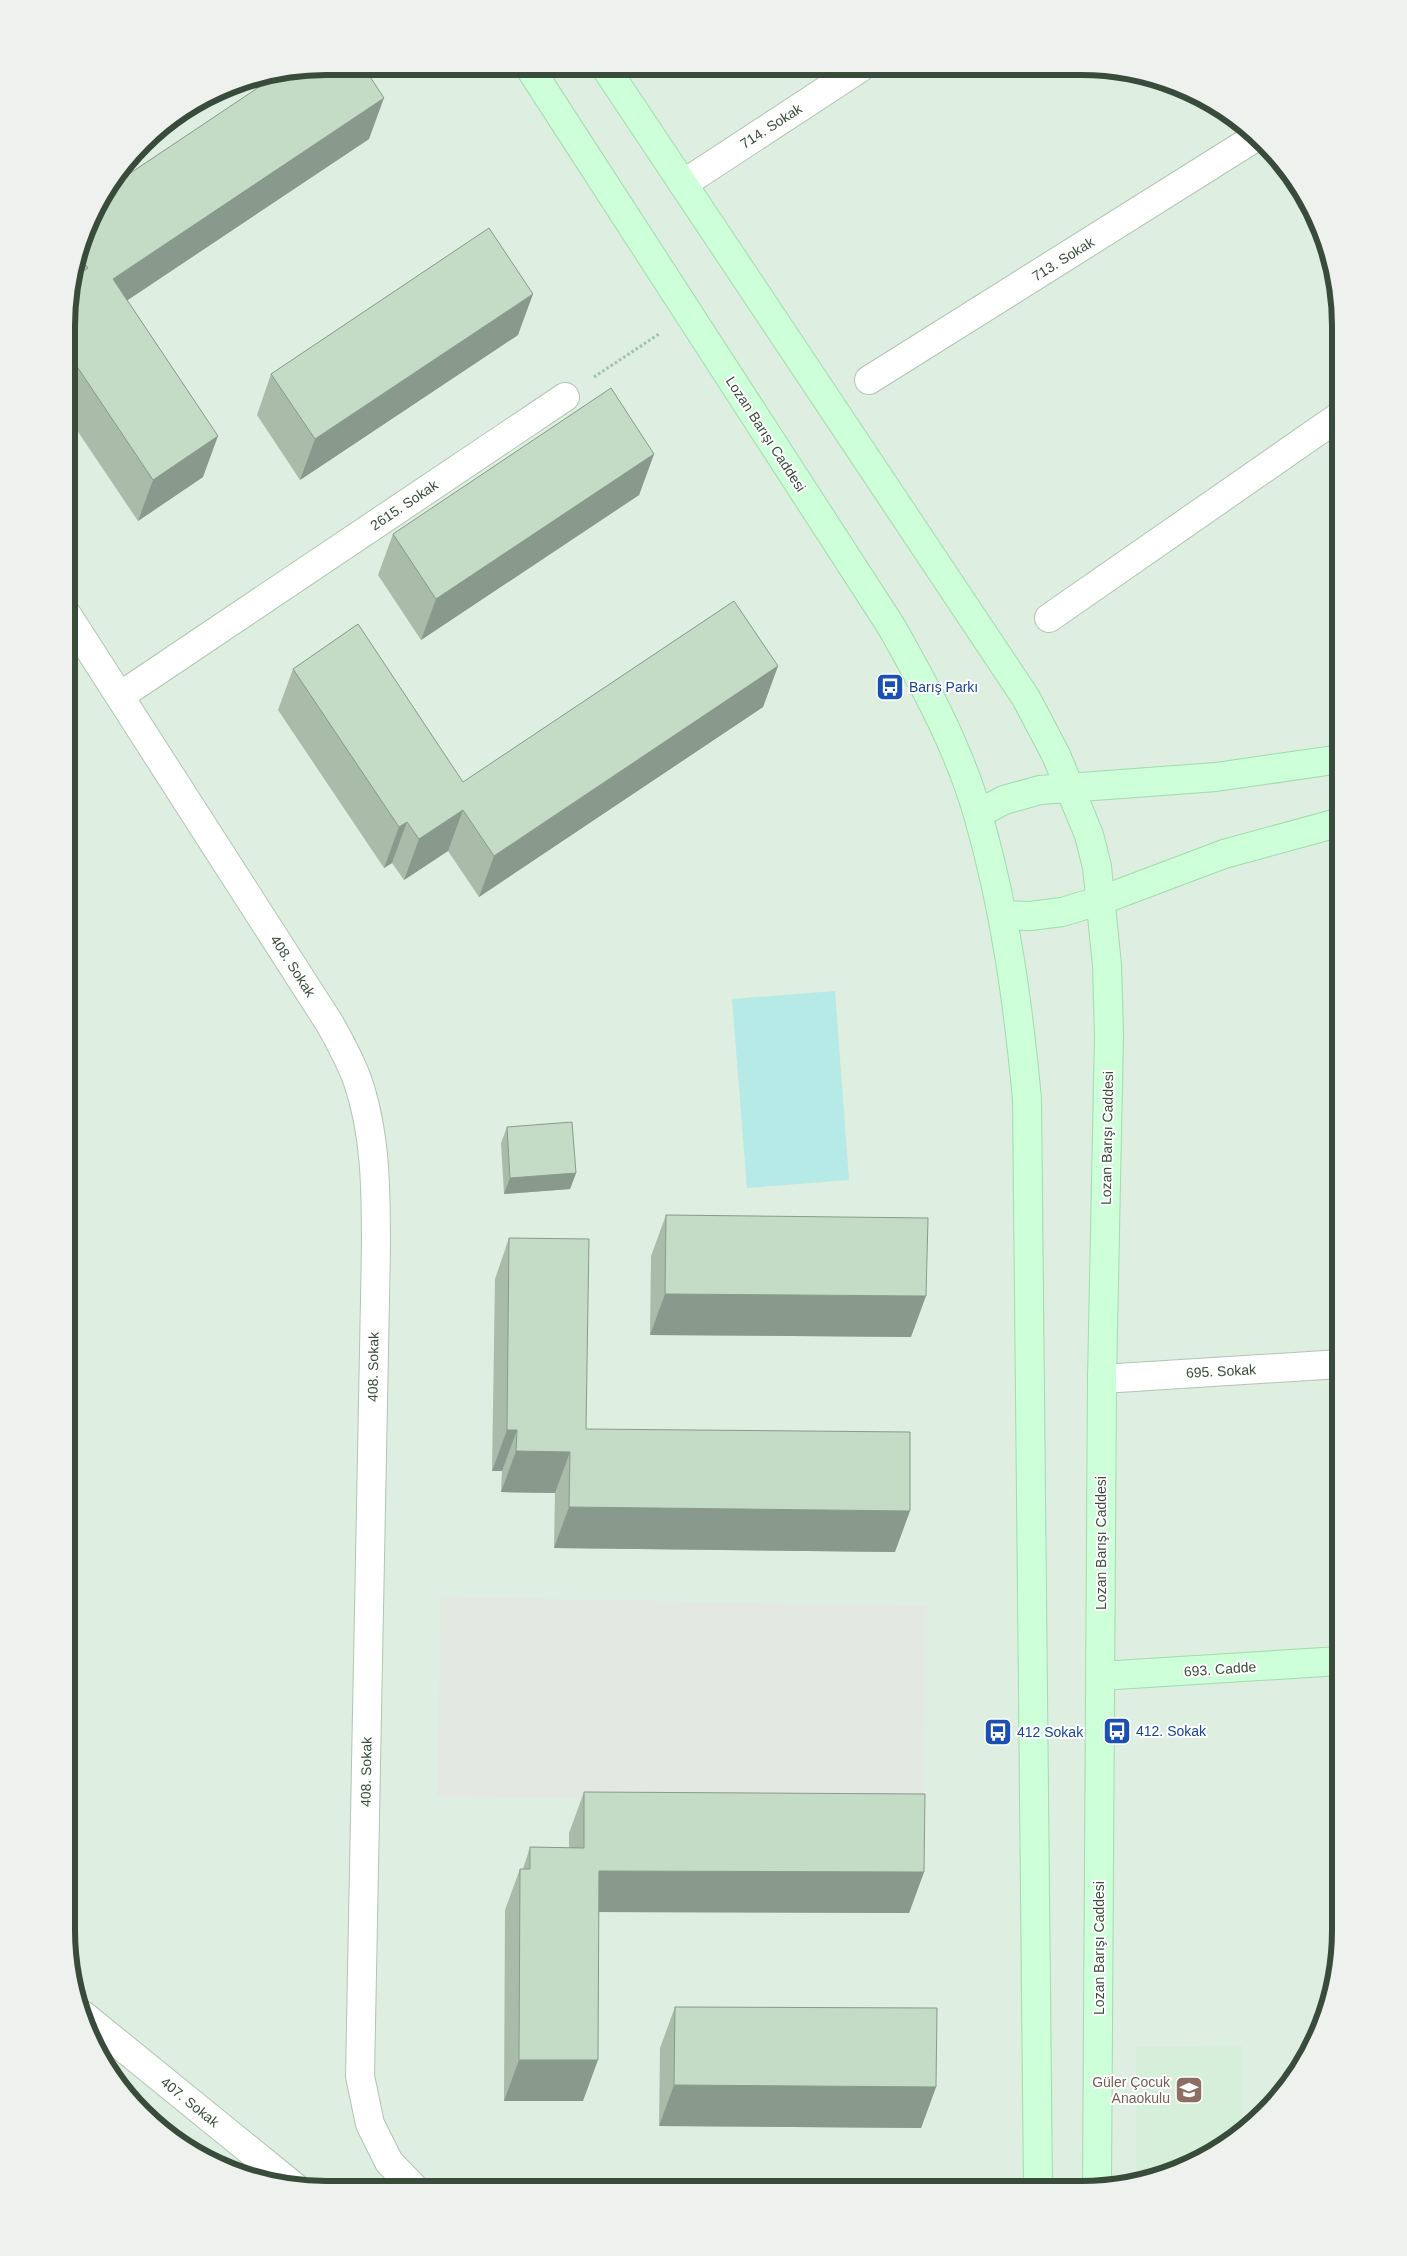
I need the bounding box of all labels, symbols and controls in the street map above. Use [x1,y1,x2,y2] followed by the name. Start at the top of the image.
[737,100,806,152] street label: 714. Sokak
[1029,233,1098,284] street label: 713. Sokak
[723,374,809,494] street label: Lozan Barışı Caddesi
[367,476,442,533] street label: 2615. Sokak
[875,672,905,702] bus stop icon: Barış Parkı
[909,679,978,695] place label: Barış Parkı
[267,932,319,1001] street label: 408. Sokak
[1098,1071,1116,1205] street label: Lozan Barışı Caddesi
[364,1331,382,1402] street label: 408. Sokak
[1186,1361,1257,1381] street label: 695. Sokak
[1093,1476,1109,1610] street label: Lozan Barışı Caddesi
[1183,1658,1257,1680] street label: 693. Cadde
[1102,1716,1132,1746] bus stop icon: 412. Sokak
[983,1717,1013,1747] bus stop icon: 412 Sokak
[1136,1723,1207,1739] place label: 412. Sokak
[1017,1724,1084,1740] place label: 412 Sokak
[357,1736,375,1807] street label: 408. Sokak
[1091,1881,1107,2015] street label: Lozan Barışı Caddesi
[158,2074,223,2131] street label: 407. Sokak
[1092,2074,1171,2106] place label: Güler Çocuk Anaokulu
[1174,2075,1204,2105] school or university icon: Güler Çocuk Anaokulu

